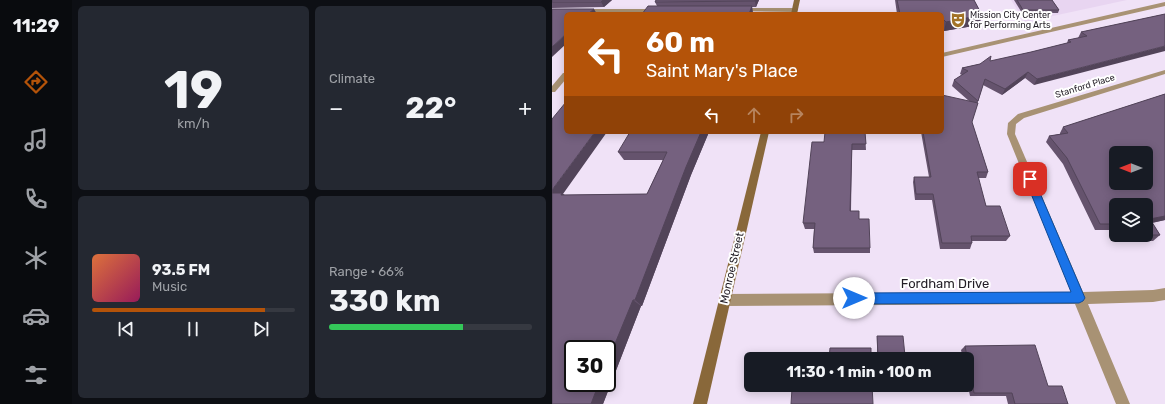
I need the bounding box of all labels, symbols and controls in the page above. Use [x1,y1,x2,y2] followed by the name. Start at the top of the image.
[970,10,1051,30] place label: Mission City Center for Performing Arts
[949,11,967,29] theatre icon: Mission City Center for Performing Arts
[13,15,59,37] text: 11:29
[646,26,715,59] text: 60 m
[580,28,632,80] icon: left
[164,59,223,121] text: 19
[646,60,798,82] text: Saint Mary's Place
[22,68,50,96] icon: directions
[329,71,375,86] text: Climate
[1054,72,1116,100] street label: Stanford Place
[405,90,456,126] text: 22°
[329,95,343,122] text: −
[518,95,532,122] text: +
[701,104,723,126] icon: left
[743,104,765,126] icon: ahead
[785,104,807,126] icon: right
[177,116,210,131] text: km/h
[22,126,50,154] icon: music
[1109,146,1153,190] north arrow
[1109,146,1153,242] map controls
[1013,162,1047,196] pin
[1019,168,1041,190] icon: arrive
[22,185,50,213] icon: phone
[1109,198,1153,242] button: layers
[717,230,747,305] street label: Monroe Street
[22,244,50,272] icon: climate
[152,261,210,279] text: 93.5 FM
[329,264,404,279] text: Range · 66%
[901,276,989,291] street label: Fordham Drive
[833,277,875,319] position arrow
[152,279,187,294] text: Music
[329,283,440,319] text: 330 km
[22,302,50,330] icon: car
[115,318,137,340] icon: previous
[182,318,204,340] icon: pause
[250,318,272,340] icon: next
[564,340,616,392] speed limit sign: 30
[22,361,50,389] icon: filters
[786,363,932,381] text: 11:30 · 1 min · 100 m

